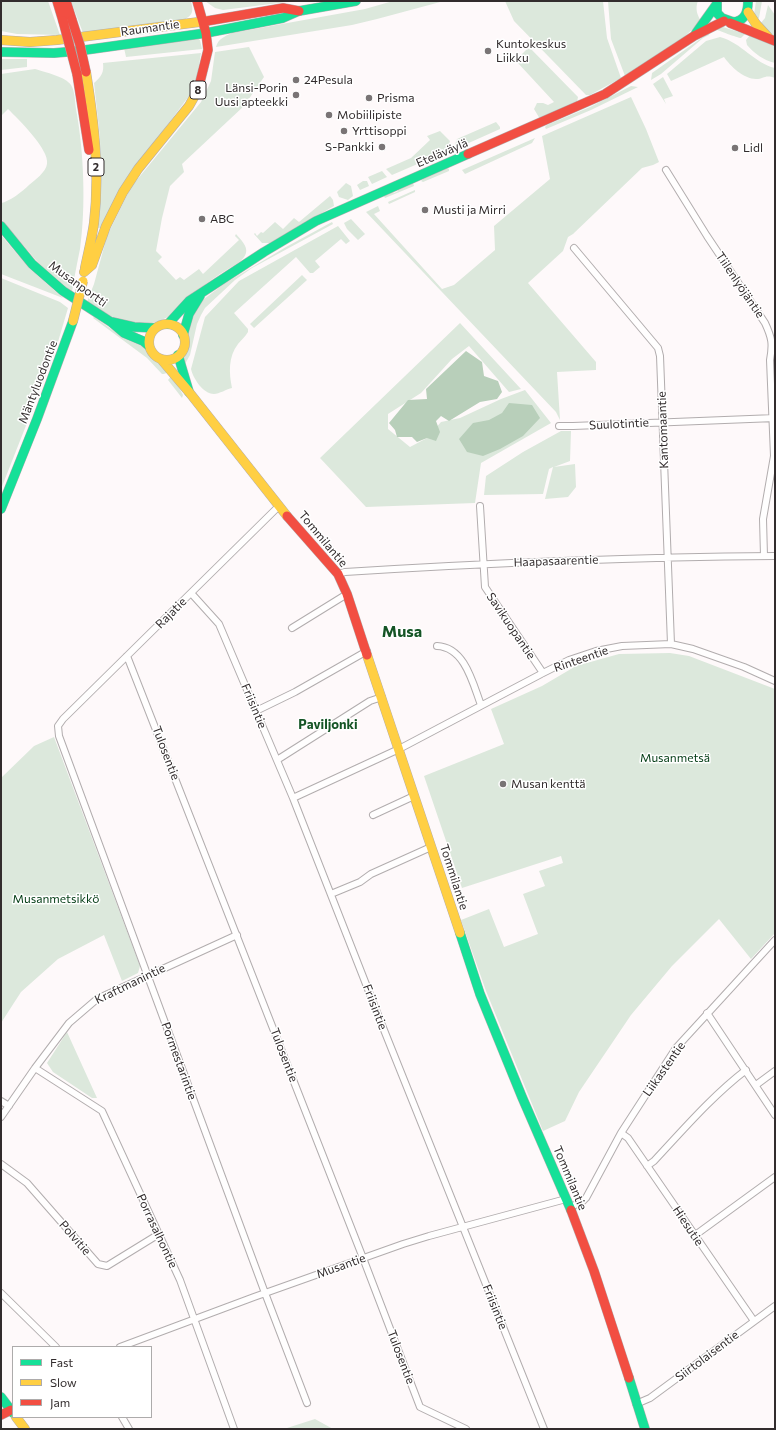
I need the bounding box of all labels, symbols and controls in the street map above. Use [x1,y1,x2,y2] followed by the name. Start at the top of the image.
[120,17,180,39] street label: Raumantie
[496,37,566,65] place label: Kuntokeskus Liikku
[483,46,493,56] marker: Kuntokeskus Liikku
[304,73,353,87] place label: 24Pesula
[291,75,301,85] marker: 24Pesula
[190,81,206,99] road number: 8
[215,81,288,109] place label: Länsi-Porin Uusi apteekki
[291,90,301,100] marker: Länsi-Porin Uusi apteekki
[377,91,415,105] place label: Prisma
[364,93,374,103] marker: Prisma
[337,108,402,122] place label: Mobiilipiste
[324,110,334,120] marker: Mobiilipiste
[352,124,407,138] place label: Yrttisoppi
[339,126,349,136] marker: Yrttisoppi
[414,136,470,170] street label: Eteläväylä
[325,140,374,154] place label: S-Pankki
[743,141,763,155] place label: Lidl
[377,142,387,152] marker: S-Pankki
[730,143,740,153] marker: Lidl
[88,158,104,176] road number: 2
[433,203,506,217] place label: Musti ja Mirri
[420,205,430,215] marker: Musti ja Mirri
[210,212,234,226] place label: ABC
[197,214,207,224] marker: ABC
[713,249,767,321] street label: Tiilenlyöjäntie
[46,258,110,310] street label: Musanportti
[16,338,60,426] street label: Mäntyluodontie
[654,391,672,469] street label: Kantomaantie
[589,415,649,433] street label: Suulotintie
[295,508,351,570] street label: Tommilantie
[513,552,599,570] street label: Haapasaarentie
[483,590,539,662] street label: Savikuopantie
[152,594,190,632] street label: Rajatie
[382,622,422,642] district label: Musa
[552,643,610,675] street label: Rinteentie
[238,681,270,731] street label: Friisintie
[298,717,358,733] district label: Paviljonki
[149,724,183,782] street label: Tulosentie
[640,751,710,765] park label: Musanmetsä
[511,777,586,791] place label: Musan kenttä
[498,779,508,789] marker: Musan kenttä
[437,842,471,912] street label: Tommilantie
[13,892,99,906] park label: Musanmetsikkö
[92,961,168,1007] street label: Kraftmanintie
[360,982,390,1032] street label: Friisintie
[158,1020,200,1102] street label: Pormestarintie
[267,1026,301,1084] street label: Tulosentie
[640,1039,688,1099] street label: Liikastentie
[550,1144,590,1212] street label: Tommilantie
[134,1192,180,1270] street label: Porrasalhontie
[669,1203,707,1249] street label: Hiesutie
[56,1218,94,1258] street label: Polvitie
[315,1250,367,1282] street label: Musantie
[479,1282,511,1332] street label: Friisintie
[384,1328,418,1386] street label: Tulosentie
[673,1328,741,1384] street label: Siirtolaisentie
[12,1346,152,1418] legend
[50,1355,73,1369] text: Fast
[50,1375,77,1389] text: Slow
[50,1395,70,1409] text: Jam

